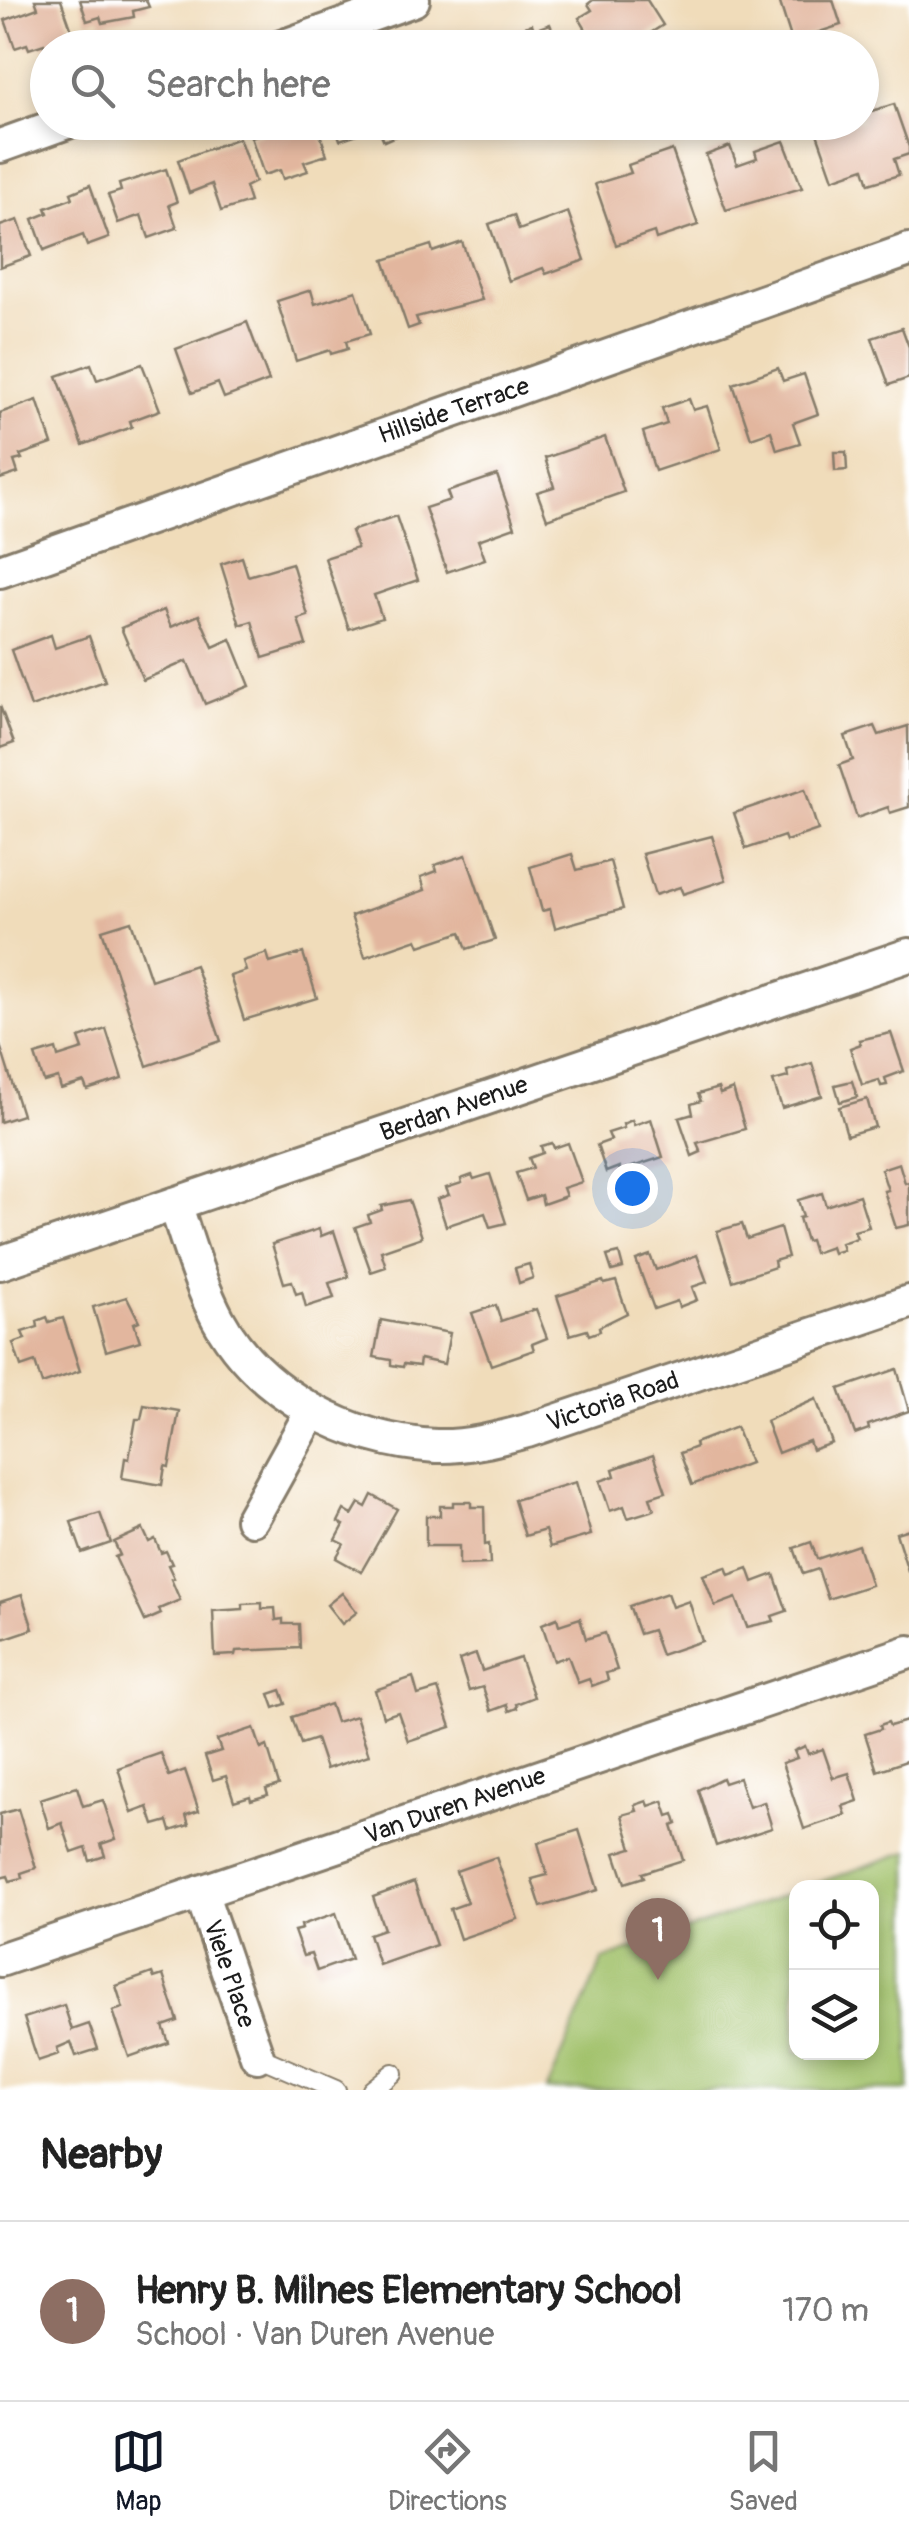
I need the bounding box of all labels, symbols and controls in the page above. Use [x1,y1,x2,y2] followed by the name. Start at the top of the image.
[30,30,879,140] search box
[65,58,120,113] icon: search
[145,61,331,109] text: Search here
[375,371,534,451] street label: Hillside Terrace
[376,1069,533,1149] street label: Berdan Avenue
[607,1163,658,1214] your location
[543,1365,683,1439] street label: Victoria Road
[360,1760,550,1852] street label: Van Duren Avenue
[789,1880,879,2060] map controls
[789,1880,879,1970] button: locate
[626,1898,690,1980] pin: 1
[196,1916,262,2033] street label: Viele Place
[789,1970,879,2060] button: layers
[40,2129,162,2181] text: Nearby
[135,2267,682,2315] text: Henry B. Milnes Elementary School
[66,2291,79,2331] text: 1
[782,2291,869,2331] text: 170 m
[135,2315,494,2355] text: School · Van Duren Avenue
[111,2424,166,2519] tab: Map
[388,2424,507,2519] tab: Directions
[729,2424,798,2519] tab: Saved

